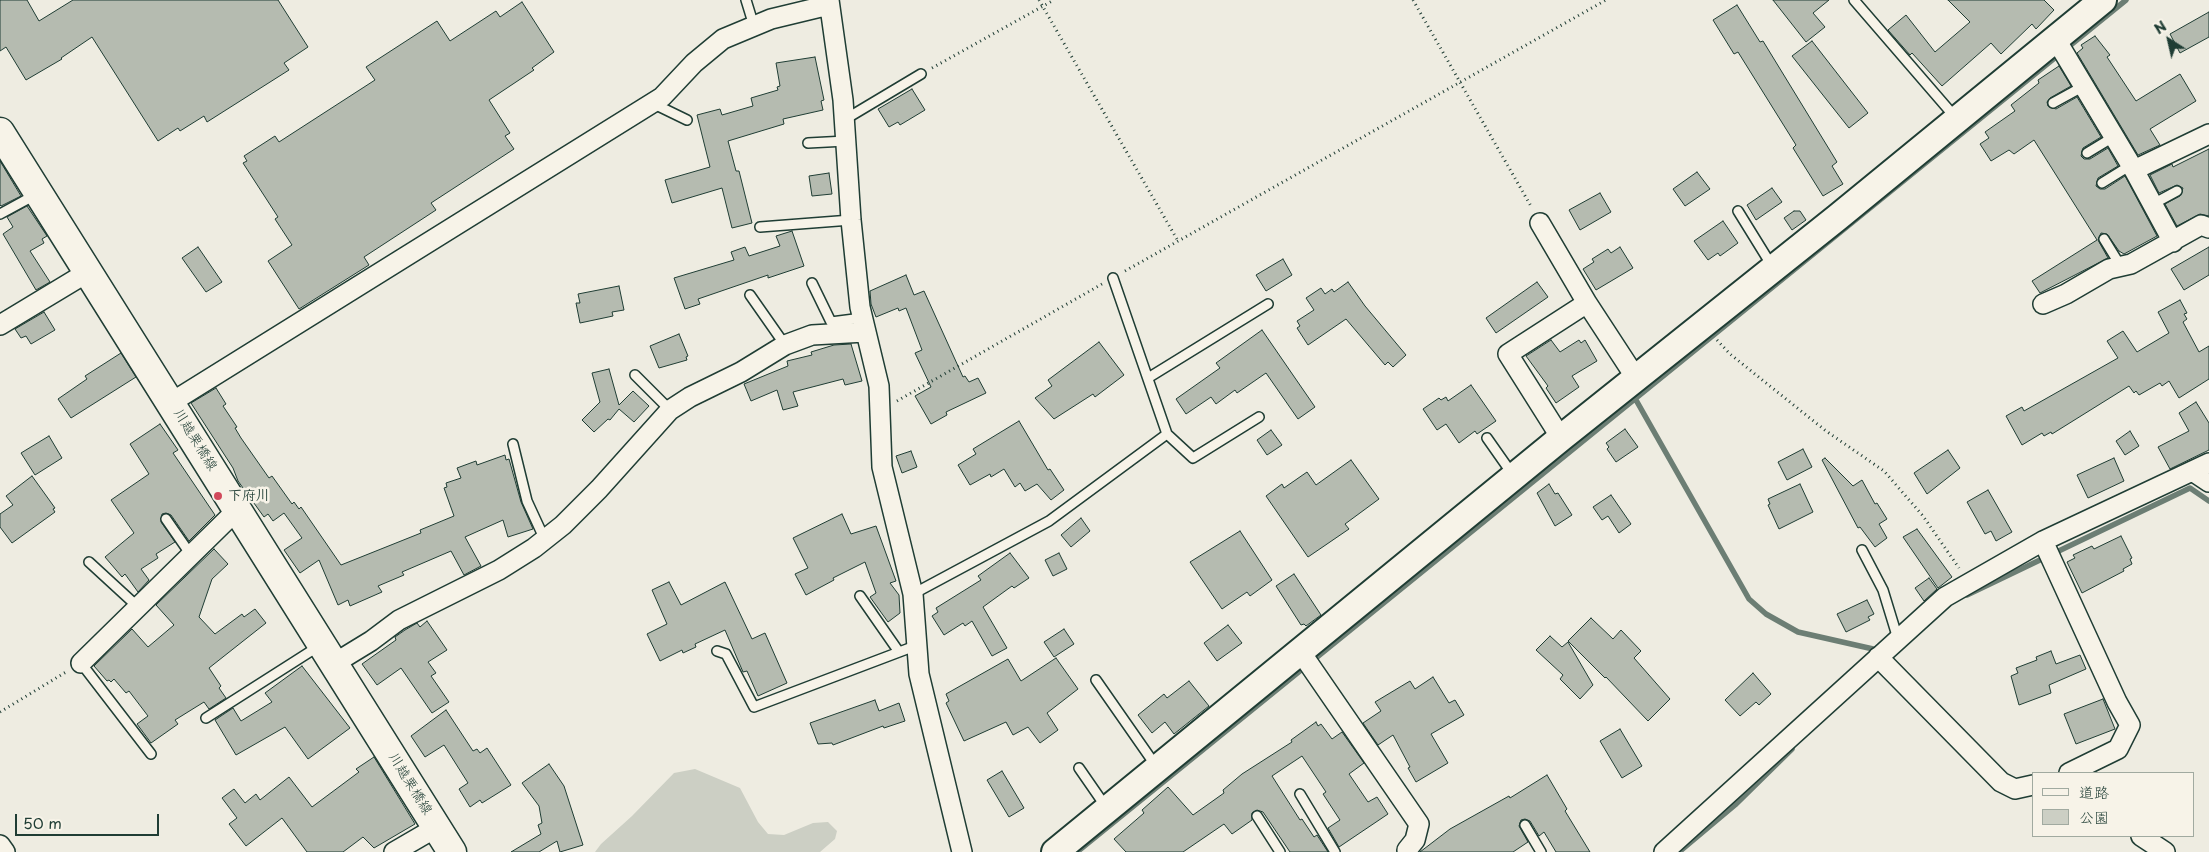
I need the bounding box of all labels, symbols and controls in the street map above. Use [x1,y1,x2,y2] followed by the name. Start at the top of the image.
[2144,15,2194,65] north arrow
[2150,16,2171,39] text: N
[169,406,221,474] street label: 川越栗橋線
[228,488,270,504] place label: 下府川
[212,490,224,502] marker: 下府川
[384,750,436,818] street label: 川越栗橋線
[2032,772,2194,837] legend
[2079,780,2109,803] text: 道路
[18,804,161,836] scale bar
[2079,805,2109,828] text: 公園
[23,811,62,834] text: 50 m

